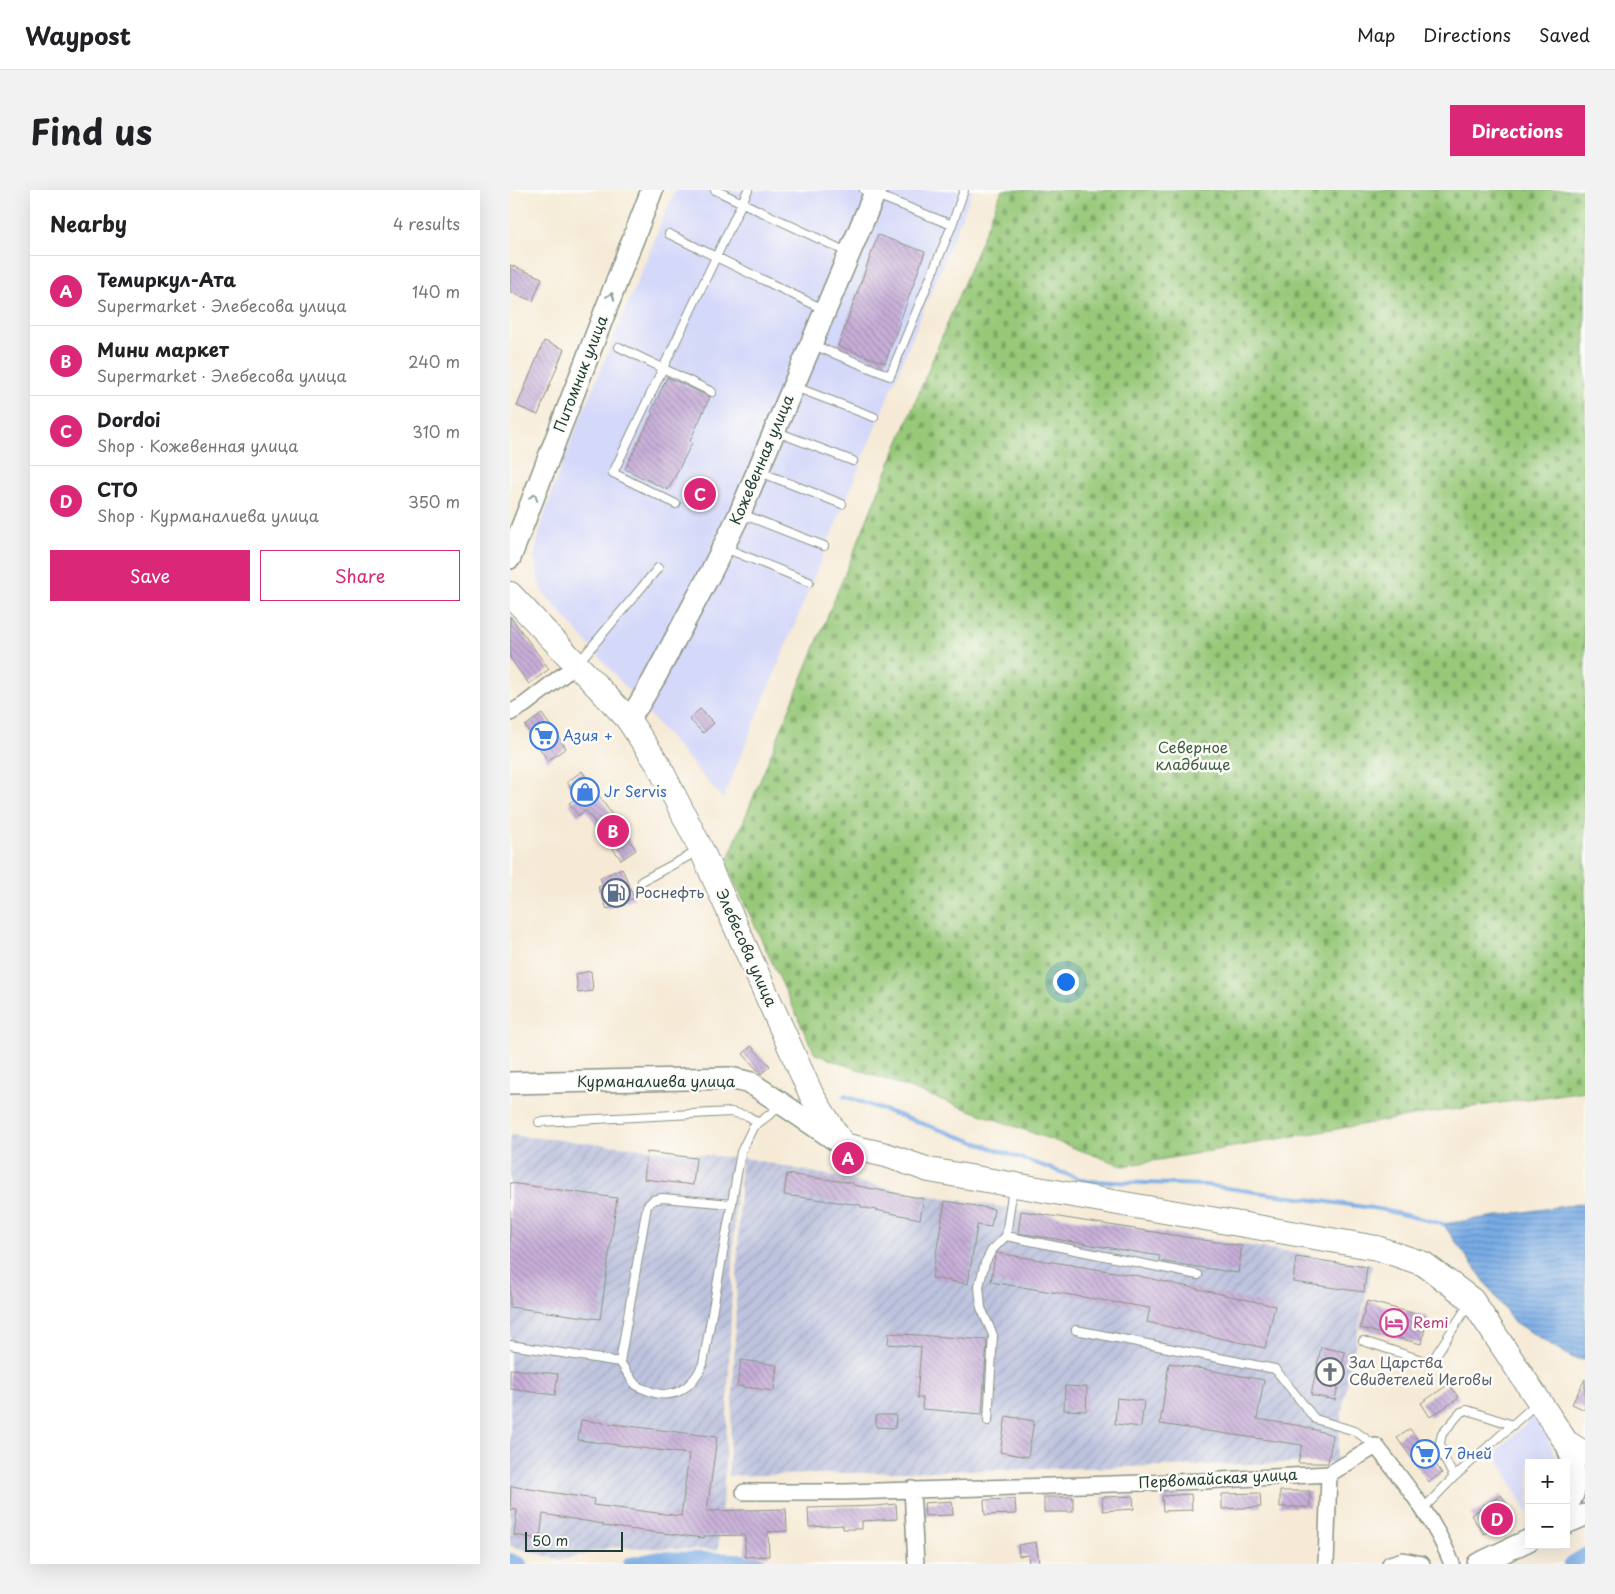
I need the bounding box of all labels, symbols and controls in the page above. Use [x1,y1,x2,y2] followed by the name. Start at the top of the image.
[25,17,131,53] text: Waypost
[1357,21,1395,48] text: Map
[1423,21,1511,48] text: Directions
[1539,21,1590,48] text: Saved
[30,104,152,157] text: Find us
[1450,105,1585,156] button: Directions
[50,207,127,239] text: Nearby
[393,211,460,235] text: 4 results
[97,265,236,293] text: Темиркул-Ата
[60,279,72,303] text: A
[412,279,460,303] text: 140 m
[605,292,615,301] one-way arrow
[97,293,346,317] text: Supermarket · Элебесова улица
[547,311,613,435] street label: Питомник улица
[97,335,229,363] text: Мини маркет
[61,349,71,373] text: B
[408,349,460,373] text: 240 m
[97,363,346,387] text: Supermarket · Элебесова улица
[723,390,799,528] street label: Кожевенная улица
[97,405,161,433] text: Dordoi
[60,419,72,443] text: C
[412,419,460,443] text: 310 m
[97,433,298,457] text: Shop · Кожевенная улица
[97,475,138,503] text: СТО
[684,475,716,513] pin: C
[60,489,72,513] text: D
[408,489,460,513] text: 350 m
[528,493,538,502] one-way arrow
[97,503,319,527] text: Shop · Курманалиева улица
[50,550,250,601] button: Save
[260,550,460,601] button: Share
[529,721,559,751] supermarket icon: Азия +
[563,723,613,746] place label: Азия +
[1155,735,1231,775] park label: Северное кладбище
[570,777,600,807] shop icon: Jr Servis
[604,779,667,802] place label: Jr Servis
[597,812,629,850] pin: B
[601,878,631,908] fuel station icon: Роснефть
[635,880,704,903] place label: Роснефть
[711,885,784,1011] street label: Элебесова улица
[1053,969,1079,995] your location
[577,1069,736,1092] street label: Курманалиева улица
[832,1139,864,1177] pin: A
[1379,1308,1409,1338] hotel icon: Remi
[1413,1310,1449,1333] place label: Remi
[1349,1350,1492,1390] place label: Зал Царства Свидетелей Иеговы
[1315,1357,1345,1387] church icon: Зал Царства Свидетелей Иеговы
[1410,1439,1440,1469] supermarket icon: 7 дней
[1444,1441,1492,1464] place label: 7 дней
[1525,1459,1570,1549] map controls
[1525,1459,1570,1504] button: +
[1138,1462,1299,1493] street label: Первомайская улица
[1481,1500,1513,1538] pin: D
[1525,1504,1570,1549] button: −
[525,1529,622,1552] scale bar
[532,1530,568,1551] text: 50 m

